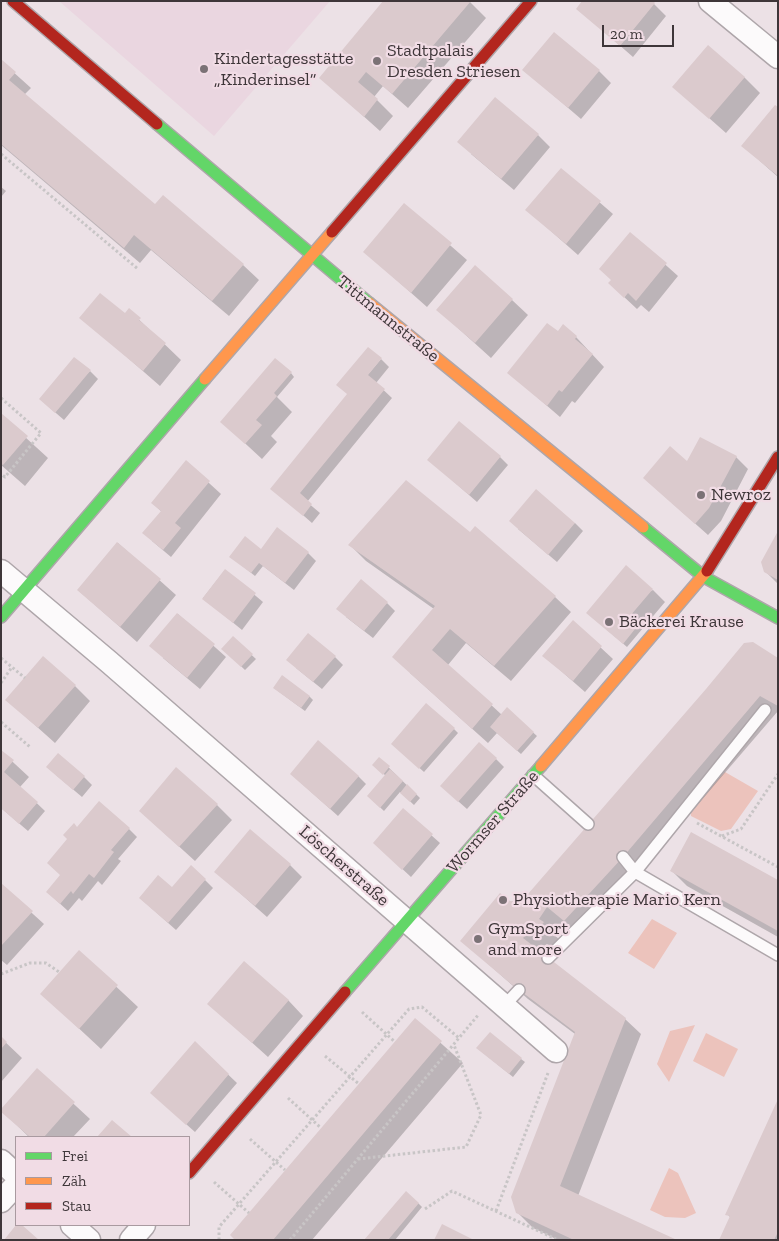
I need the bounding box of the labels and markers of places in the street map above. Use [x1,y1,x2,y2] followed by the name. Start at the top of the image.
[387,40,520,82] place label: Stadtpalais Dresden Striesen
[214,48,353,90] place label: Kindertagesstätte „Kinderinsel“
[371,55,383,67] marker: Stadtpalais Dresden Striesen
[198,63,210,75] marker: Kindertagesstätte „Kinderinsel“
[711,484,771,506] place label: Newroz
[695,489,707,501] marker: Newroz
[619,611,744,633] place label: Bäckerei Krause
[603,616,615,628] marker: Bäckerei Krause
[513,889,721,911] place label: Physiotherapie Mario Kern
[497,894,509,906] marker: Physiotherapie Mario Kern
[488,918,568,961] place label: GymSport and more
[472,933,484,945] marker: GymSport and more

